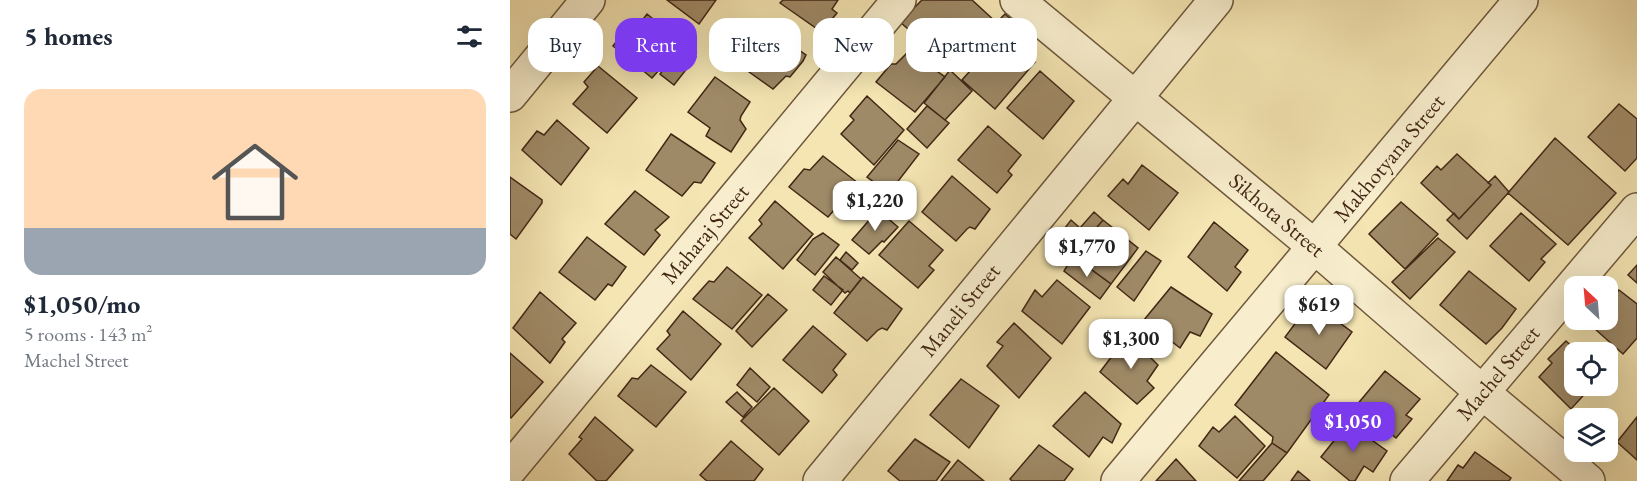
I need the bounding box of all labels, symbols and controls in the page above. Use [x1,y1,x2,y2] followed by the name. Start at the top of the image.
[528,18,603,72] chip: Buy
[615,18,697,72] chip: Rent
[709,18,801,72] chip: Filters
[813,18,894,72] chip: New
[906,18,1037,72] chip: Apartment
[24,19,113,53] text: 5 homes
[453,20,486,53] icon: filters
[1327,88,1451,228] street label: Makhotyana Street
[201,128,309,236] icon: home
[1223,166,1331,264] street label: Sikhota Street
[655,178,755,290] street label: Maharaj Street
[826,181,924,232] pin: $1,220
[847,187,903,213] text: $1,220
[1038,227,1136,278] pin: $1,770
[1059,233,1115,259] text: $1,770
[914,257,1006,363] street label: Maneli Street
[1564,276,1618,330] north arrow
[1564,276,1618,462] map controls
[1283,285,1355,336] pin: $619
[24,287,140,321] text: $1,050/mo
[1299,291,1339,317] text: $619
[1082,319,1180,370] pin: $1,300
[1450,320,1546,426] street label: Machel Street
[24,321,152,347] text: 5 rooms · 143 m²
[1103,325,1159,351] text: $1,300
[1564,342,1618,396] button: locate
[24,347,129,373] text: Machel Street
[1304,402,1402,453] pin: $1,050
[1325,408,1381,434] text: $1,050
[1564,408,1618,462] button: layers

